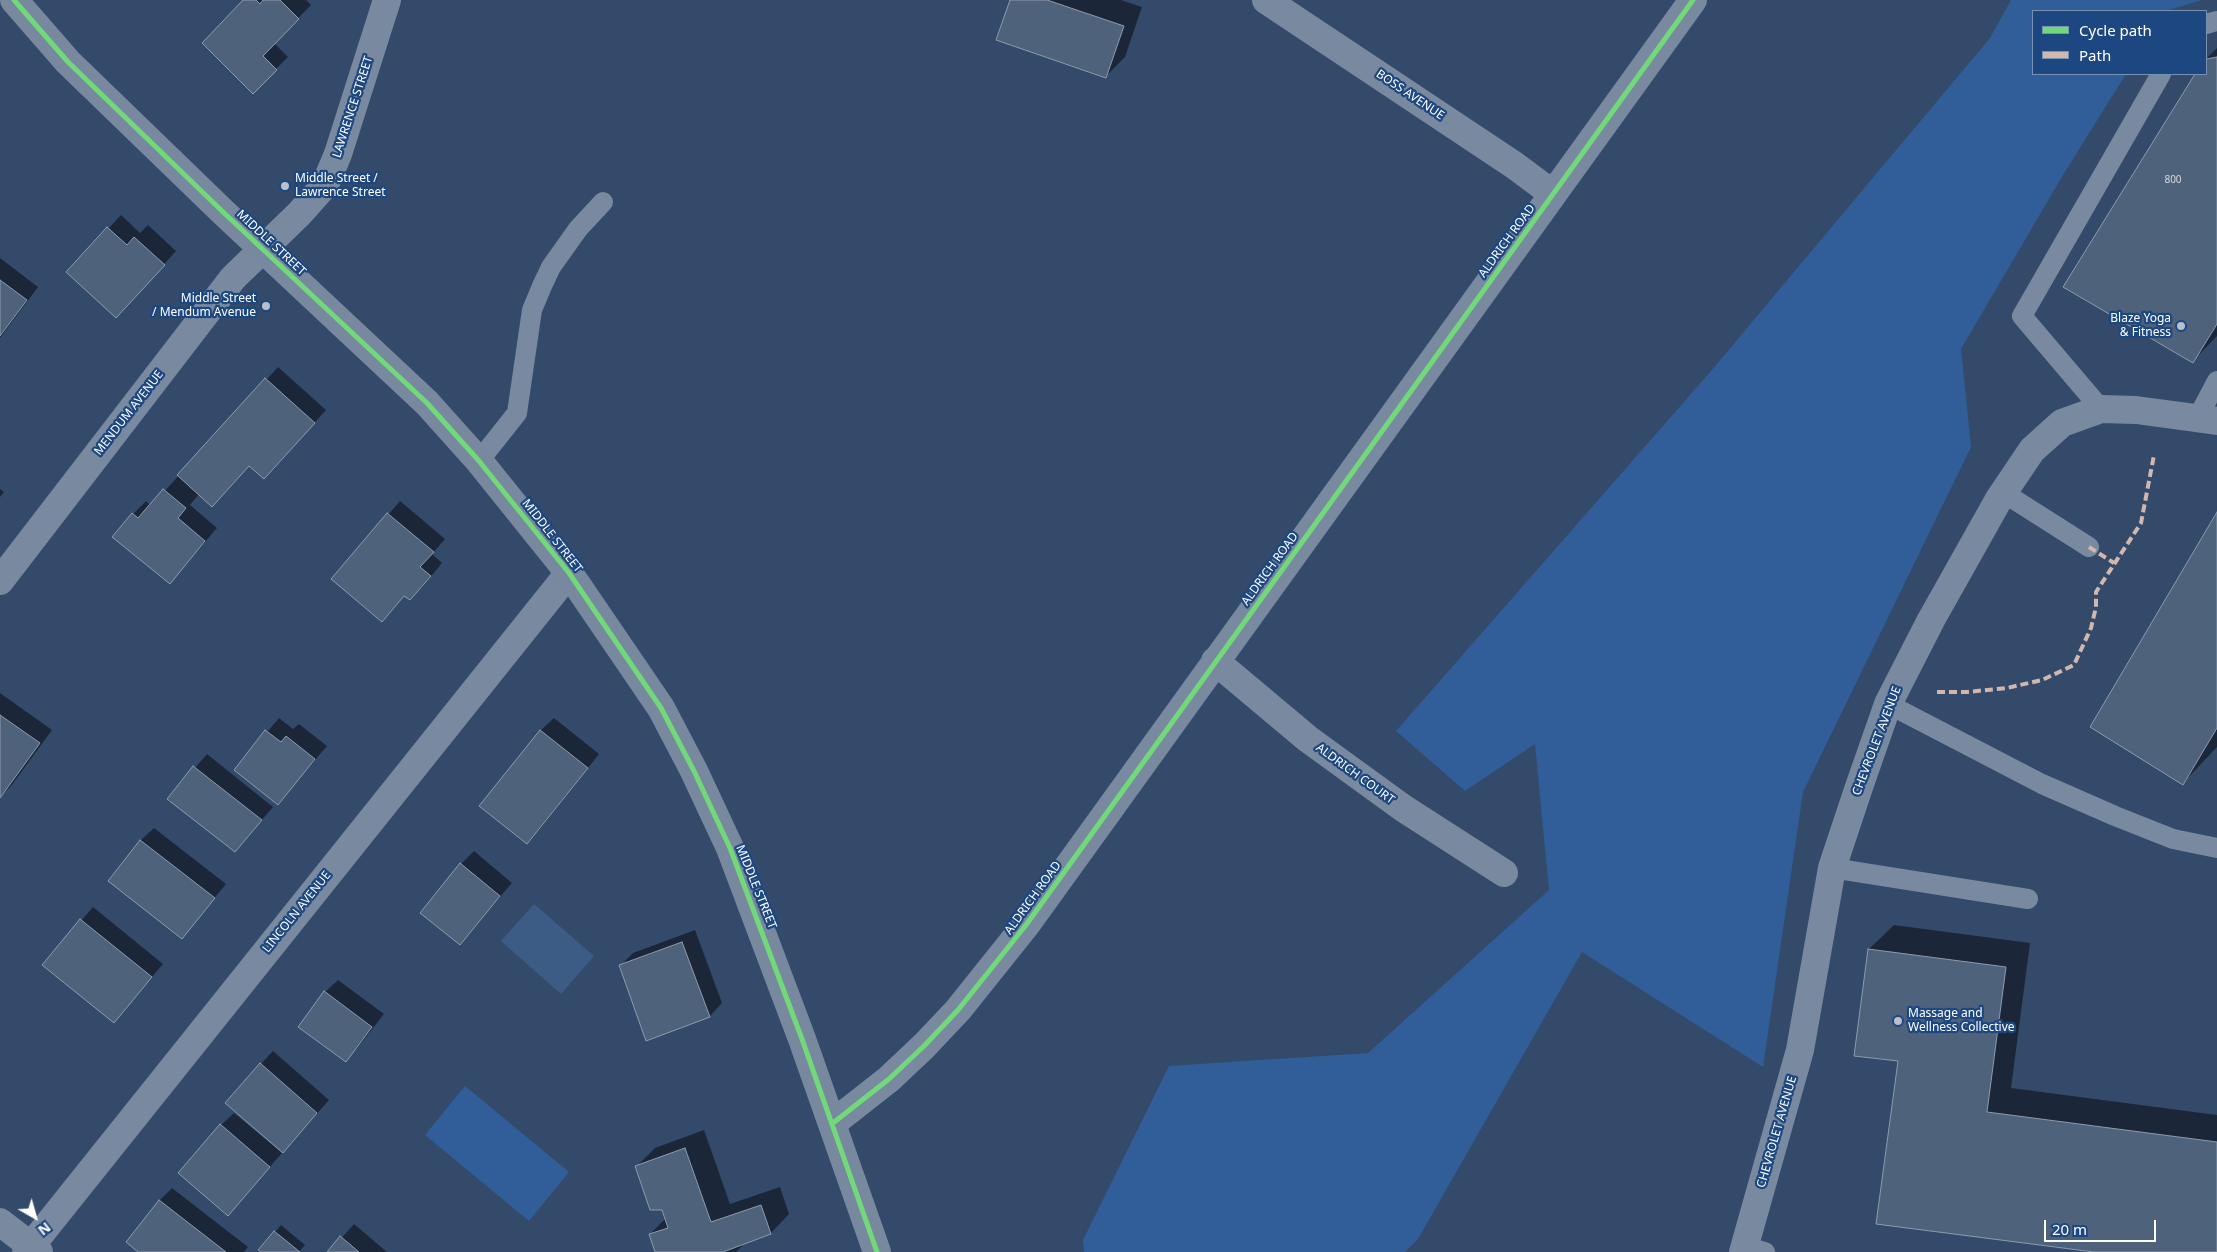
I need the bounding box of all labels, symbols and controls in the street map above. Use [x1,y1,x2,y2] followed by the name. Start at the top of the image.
[2032,10,2207,75] legend
[2079,20,2152,40] text: Cycle path
[2079,45,2111,65] text: Path
[330,54,376,160] street label: LAWRENCE STREET
[1373,67,1447,123] street label: BOSS AVENUE
[295,172,386,200] place label: Middle Street / Lawrence Street
[2164,174,2182,186] house number: 800
[279,180,291,192] marker: Middle Street / Lawrence Street
[1476,202,1538,280] street label: ALDRICH ROAD
[233,207,309,279] street label: MIDDLE STREET
[152,292,256,320] place label: Middle Street / Mendum Avenue
[260,300,272,312] marker: Middle Street / Mendum Avenue
[2110,312,2171,340] place label: Blaze Yoga & Fitness
[2175,320,2187,332] marker: Blaze Yoga & Fitness
[91,368,167,458] street label: MENDUM AVENUE
[519,496,585,576] street label: MIDDLE STREET
[1239,530,1301,608] street label: ALDRICH ROAD
[1850,684,1904,798] street label: CHEVROLET AVENUE
[1313,741,1397,807] street label: ALDRICH COURT
[733,843,779,931] street label: MIDDLE STREET
[1002,859,1064,937] street label: ALDRICH ROAD
[260,868,334,956] street label: LINCOLN AVENUE
[1908,1007,2015,1035] place label: Massage and Wellness Collective
[1892,1015,1904,1027] marker: Massage and Wellness Collective
[1754,1074,1800,1190] street label: CHEVROLET AVENUE
[10,1192,60,1242] north arrow
[2047,1210,2160,1242] scale bar
[34,1218,55,1240] text: N
[2052,1219,2087,1239] text: 20 m

